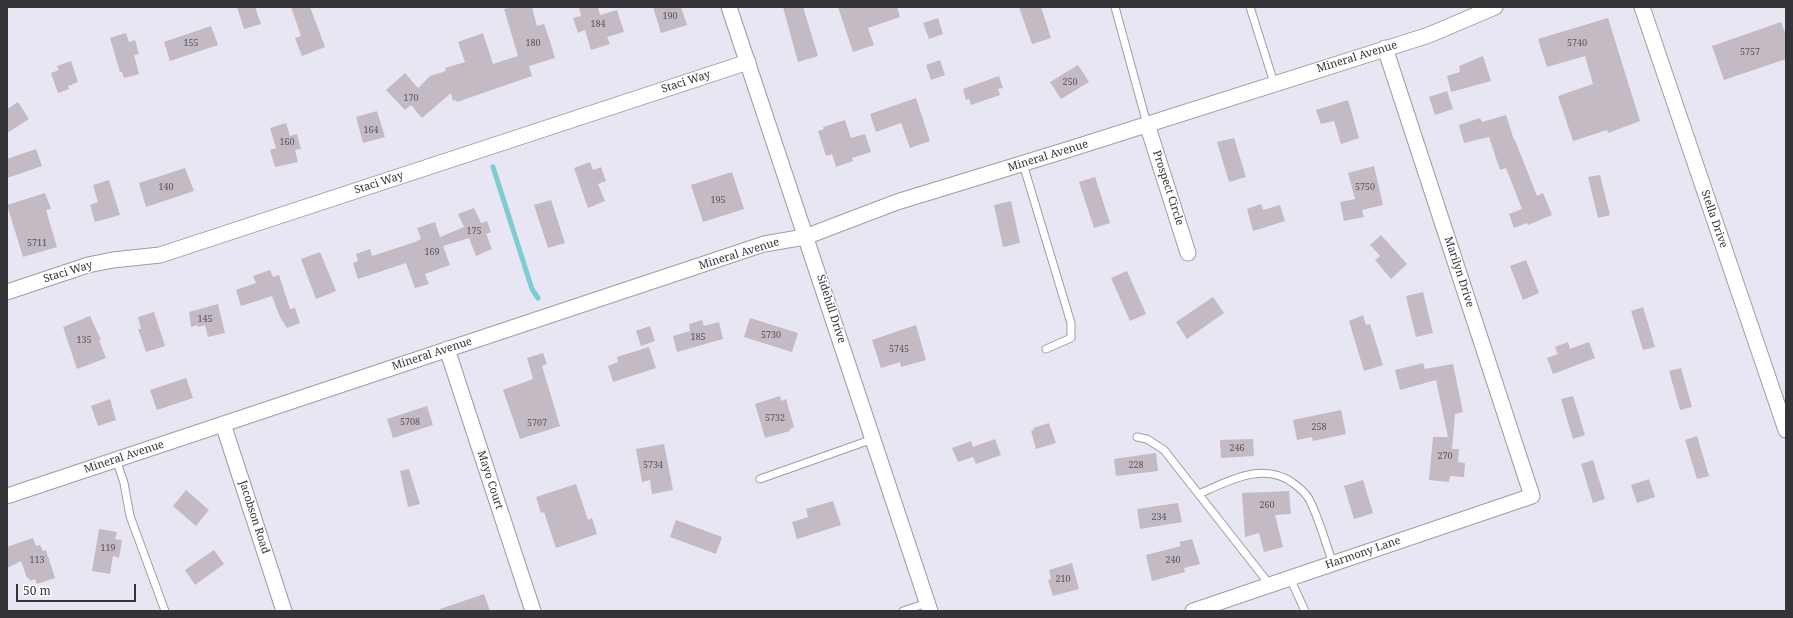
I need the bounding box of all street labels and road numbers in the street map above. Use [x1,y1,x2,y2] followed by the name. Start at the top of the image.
[1315,38,1399,76] street label: Mineral Avenue
[660,68,712,96] street label: Staci Way
[1006,137,1090,175] street label: Mineral Avenue
[1150,149,1186,227] street label: Prospect Circle
[353,169,405,197] street label: Staci Way
[1698,188,1730,250] street label: Stella Drive
[697,235,781,273] street label: Mineral Avenue
[1441,235,1477,309] street label: Marilyn Drive
[42,258,94,286] street label: Staci Way
[814,273,848,345] street label: Sidehill Drive
[390,335,474,373] street label: Mineral Avenue
[82,438,166,476] street label: Mineral Avenue
[474,449,506,511] street label: Mayo Court
[236,479,272,555] street label: Jacobson Road
[1324,534,1402,572] street label: Harmony Lane

